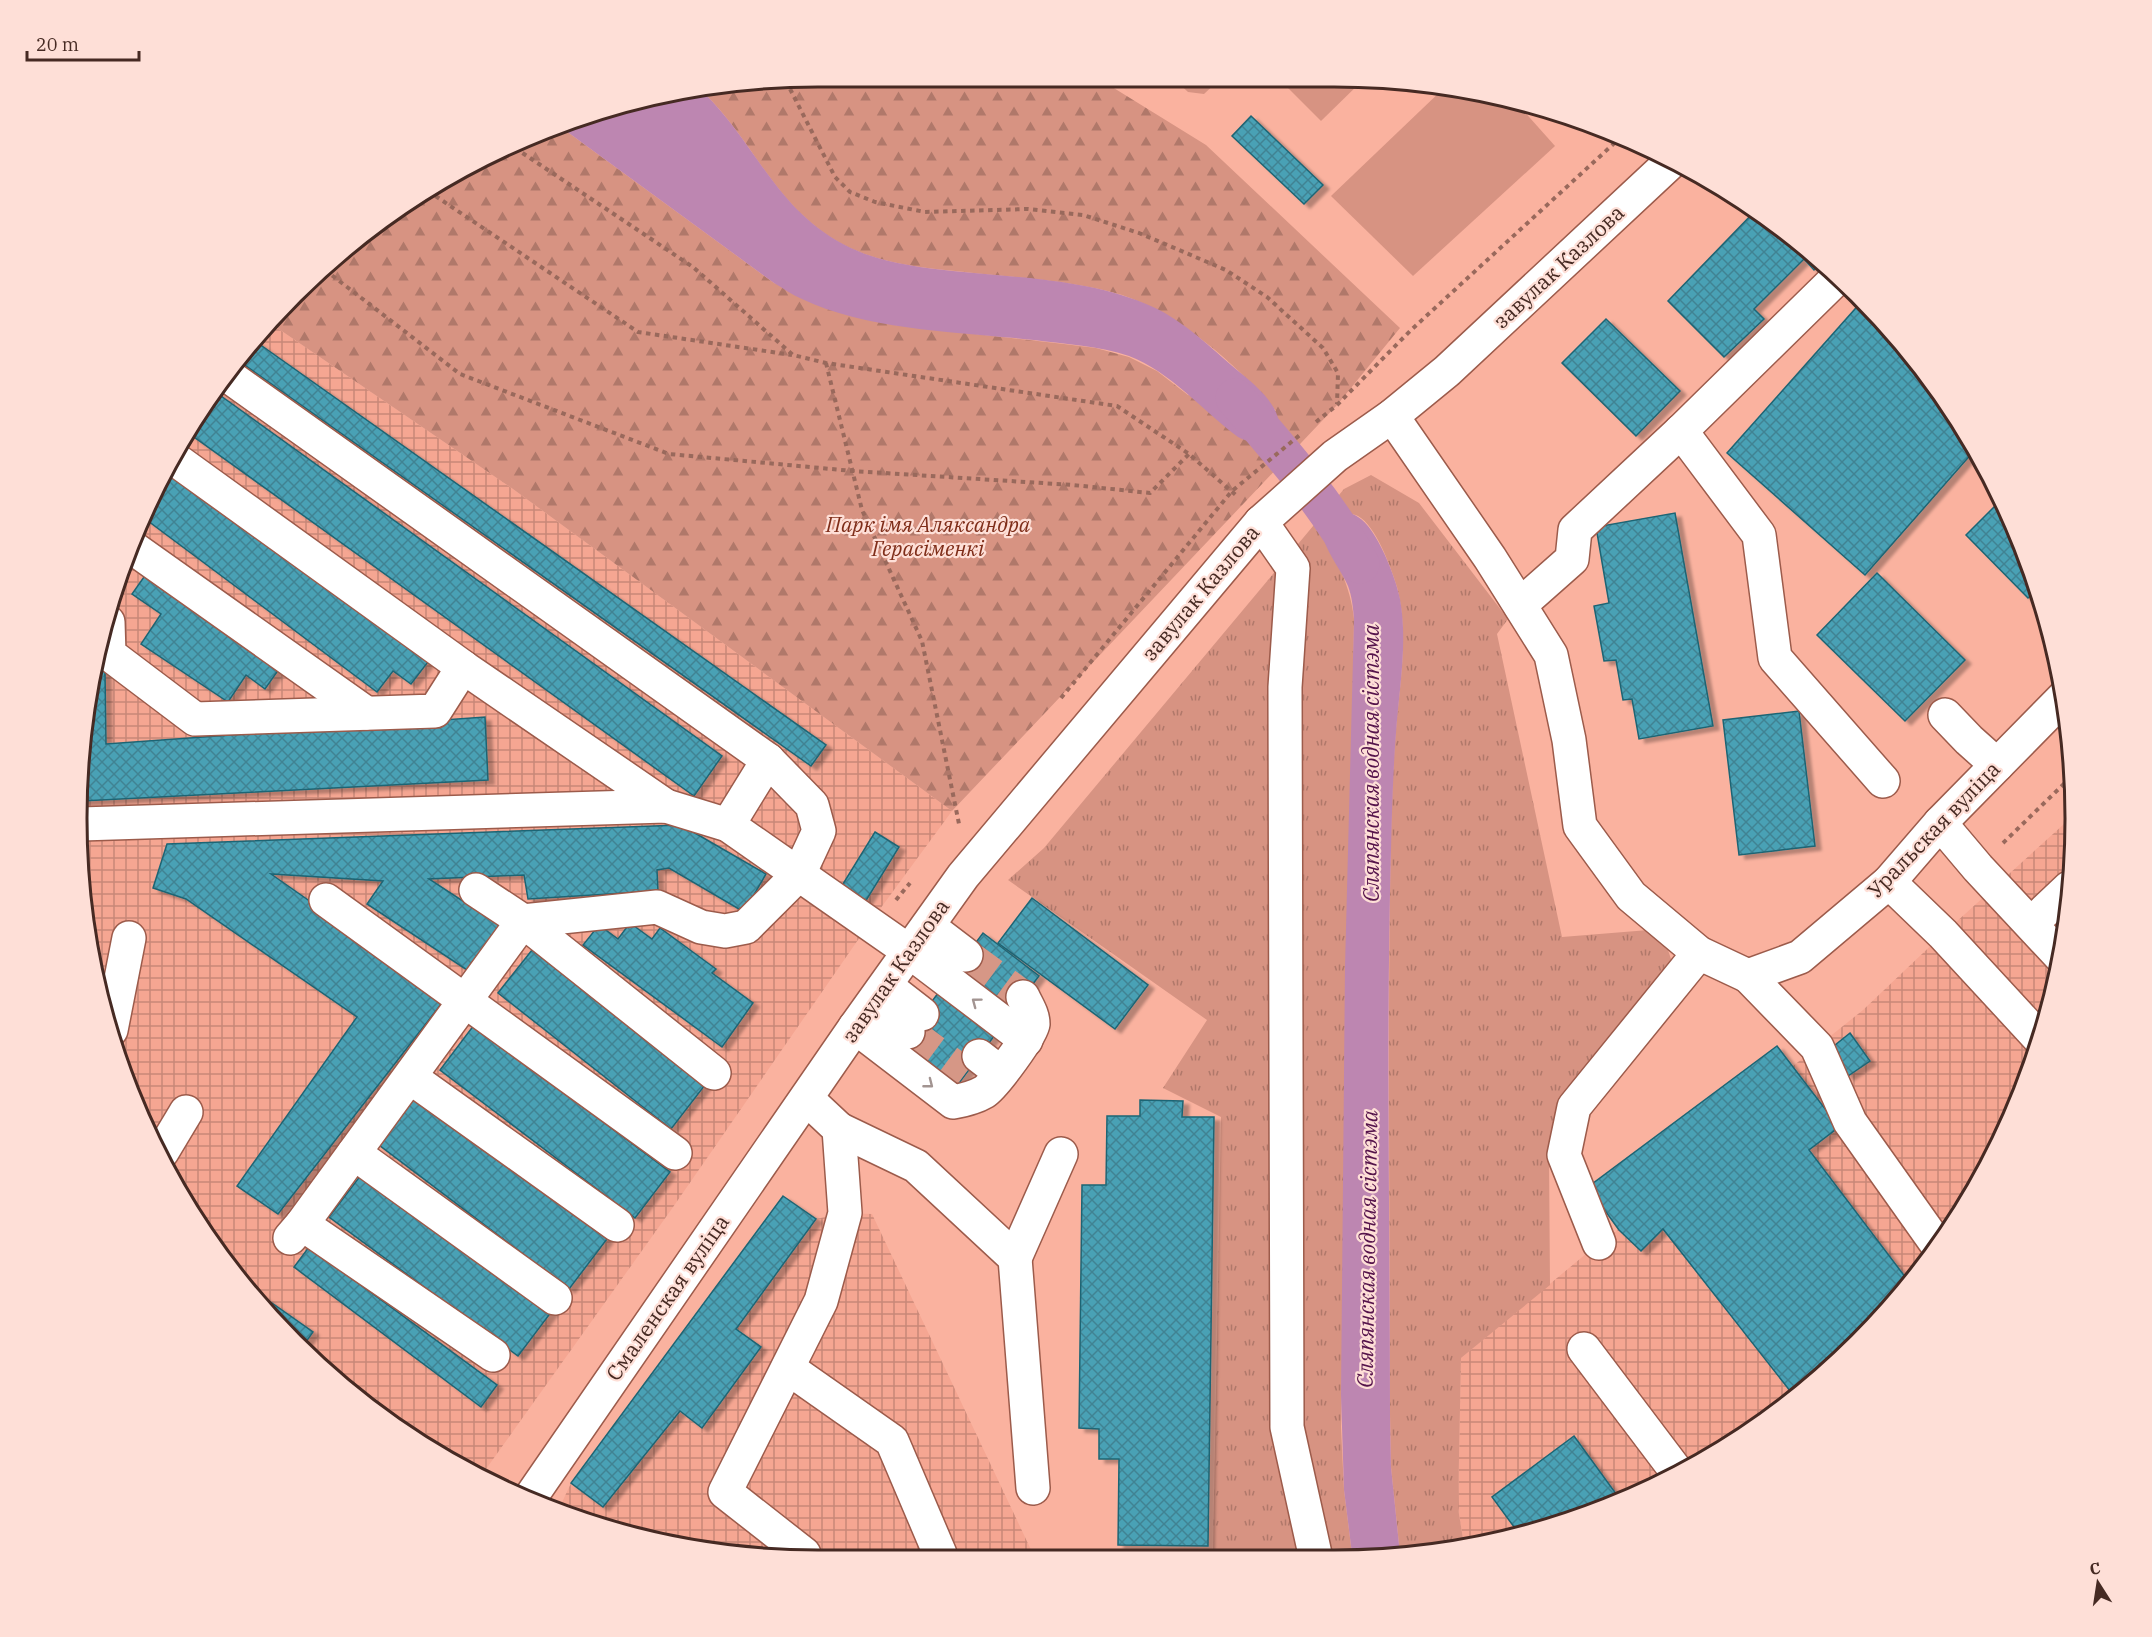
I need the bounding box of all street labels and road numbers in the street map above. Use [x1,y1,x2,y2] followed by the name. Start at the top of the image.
[1487,198,1630,334] street label: завулак Казлова
[1135,519,1265,666] street label: завулак Казлова
[1861,755,2006,904] street label: Уральская вуліца
[835,893,955,1048] street label: завулак Казлова
[599,1209,735,1386] street label: Смаленская вуліца

